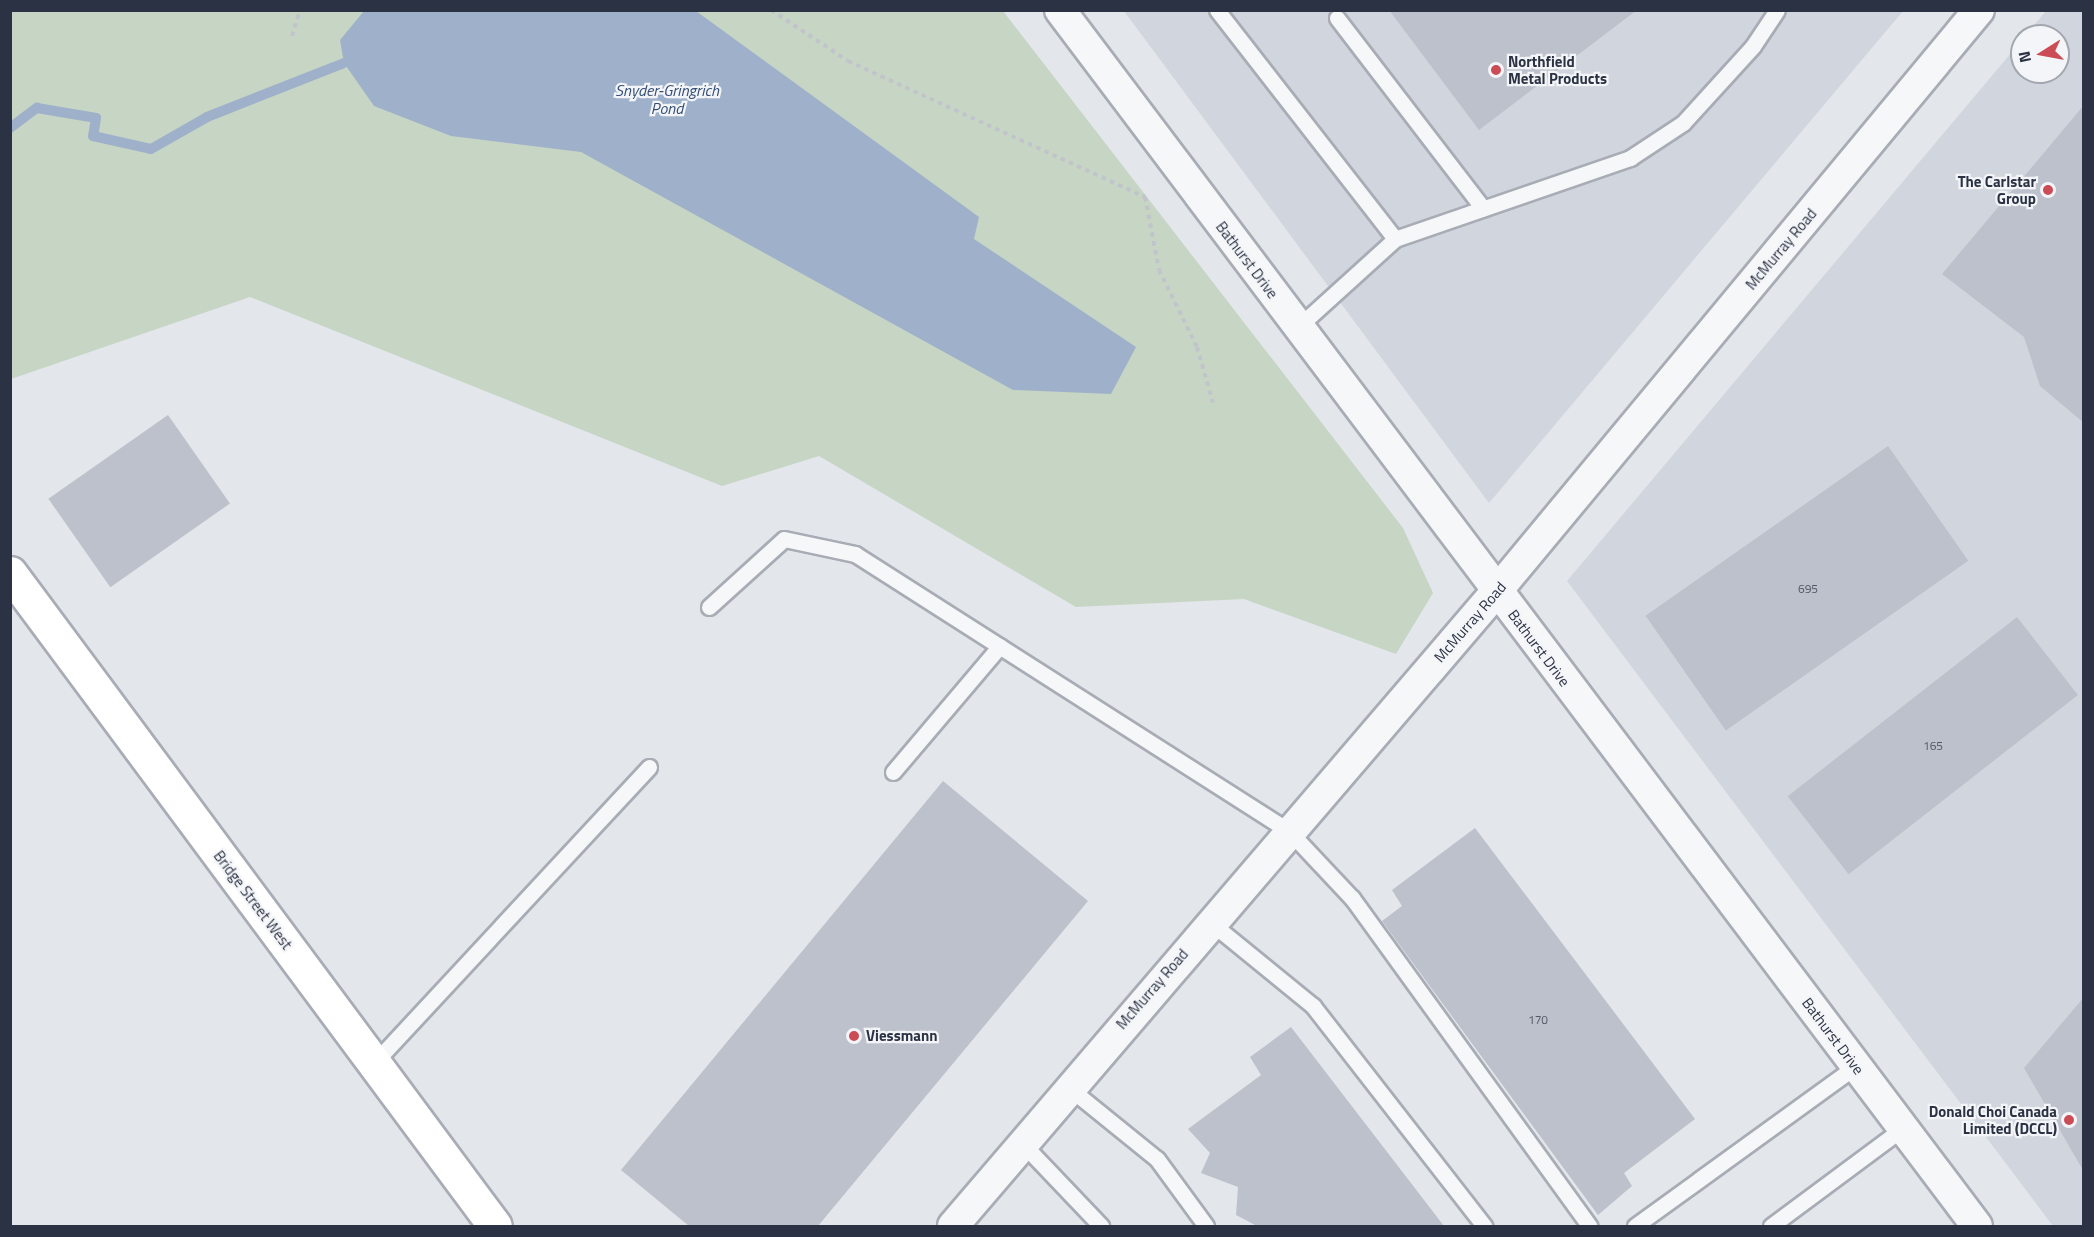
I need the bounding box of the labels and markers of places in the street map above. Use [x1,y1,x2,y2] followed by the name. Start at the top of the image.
[1508,52,1607,87] place label: Northfield Metal Products
[1489,63,1503,77] marker: Northfield Metal Products
[1958,172,2036,207] place label: The Carlstar Group
[2041,183,2055,197] marker: The Carlstar Group
[866,1027,938,1045] place label: Viessmann
[847,1029,861,1043] marker: Viessmann
[1929,1102,2057,1137] place label: Donald Choi Canada Limited (DCCL)
[2062,1113,2076,1127] marker: Donald Choi Canada Limited (DCCL)

